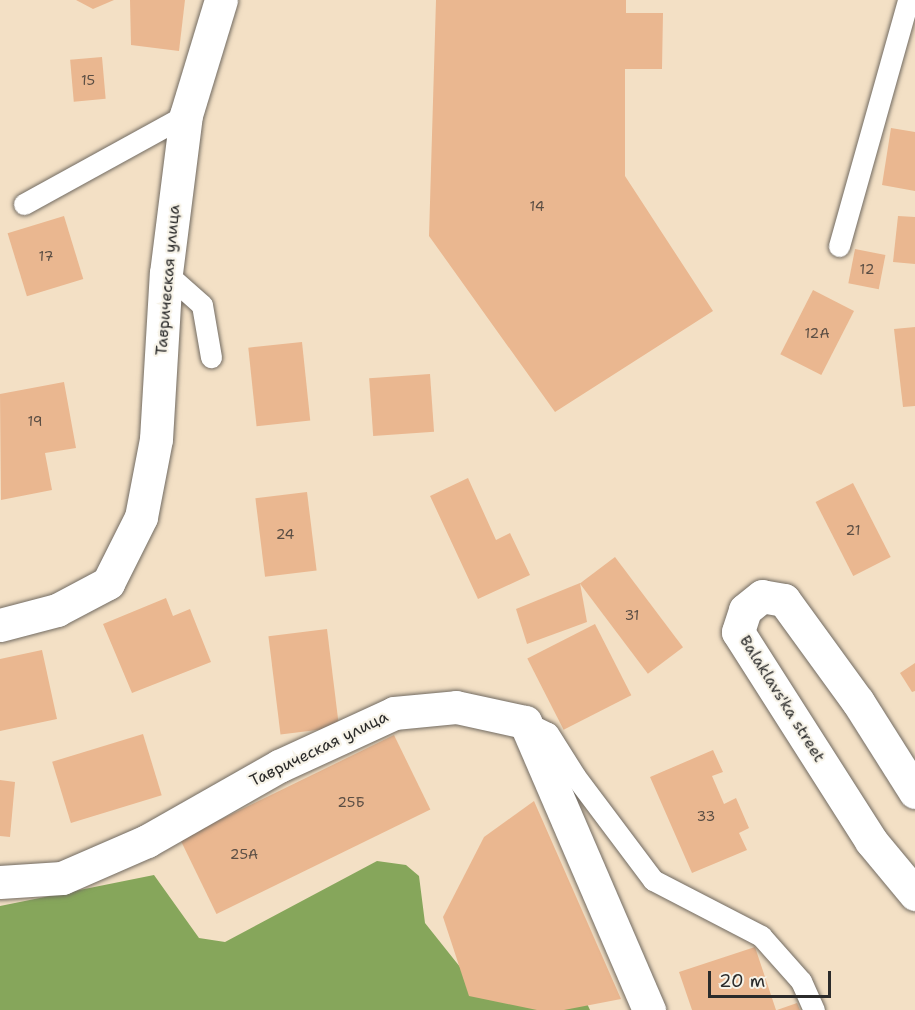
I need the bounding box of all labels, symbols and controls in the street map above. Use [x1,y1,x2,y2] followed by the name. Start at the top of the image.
[81,72,95,88] house number: 15
[529,198,545,214] house number: 14
[152,204,184,356] street label: Таврическая улица
[39,248,53,264] house number: 17
[860,261,874,277] house number: 12
[804,325,830,341] house number: 12А
[27,413,43,429] house number: 19
[846,522,860,538] house number: 21
[276,526,294,542] house number: 24
[625,607,639,623] house number: 31
[735,632,829,766] street label: Balaklavs'ka street
[247,707,391,791] street label: Таврическая улица
[337,794,365,810] house number: 25Б
[697,808,715,824] house number: 33
[230,846,258,862] house number: 25А
[711,959,834,997] scale bar
[719,969,765,993] text: 20 m

